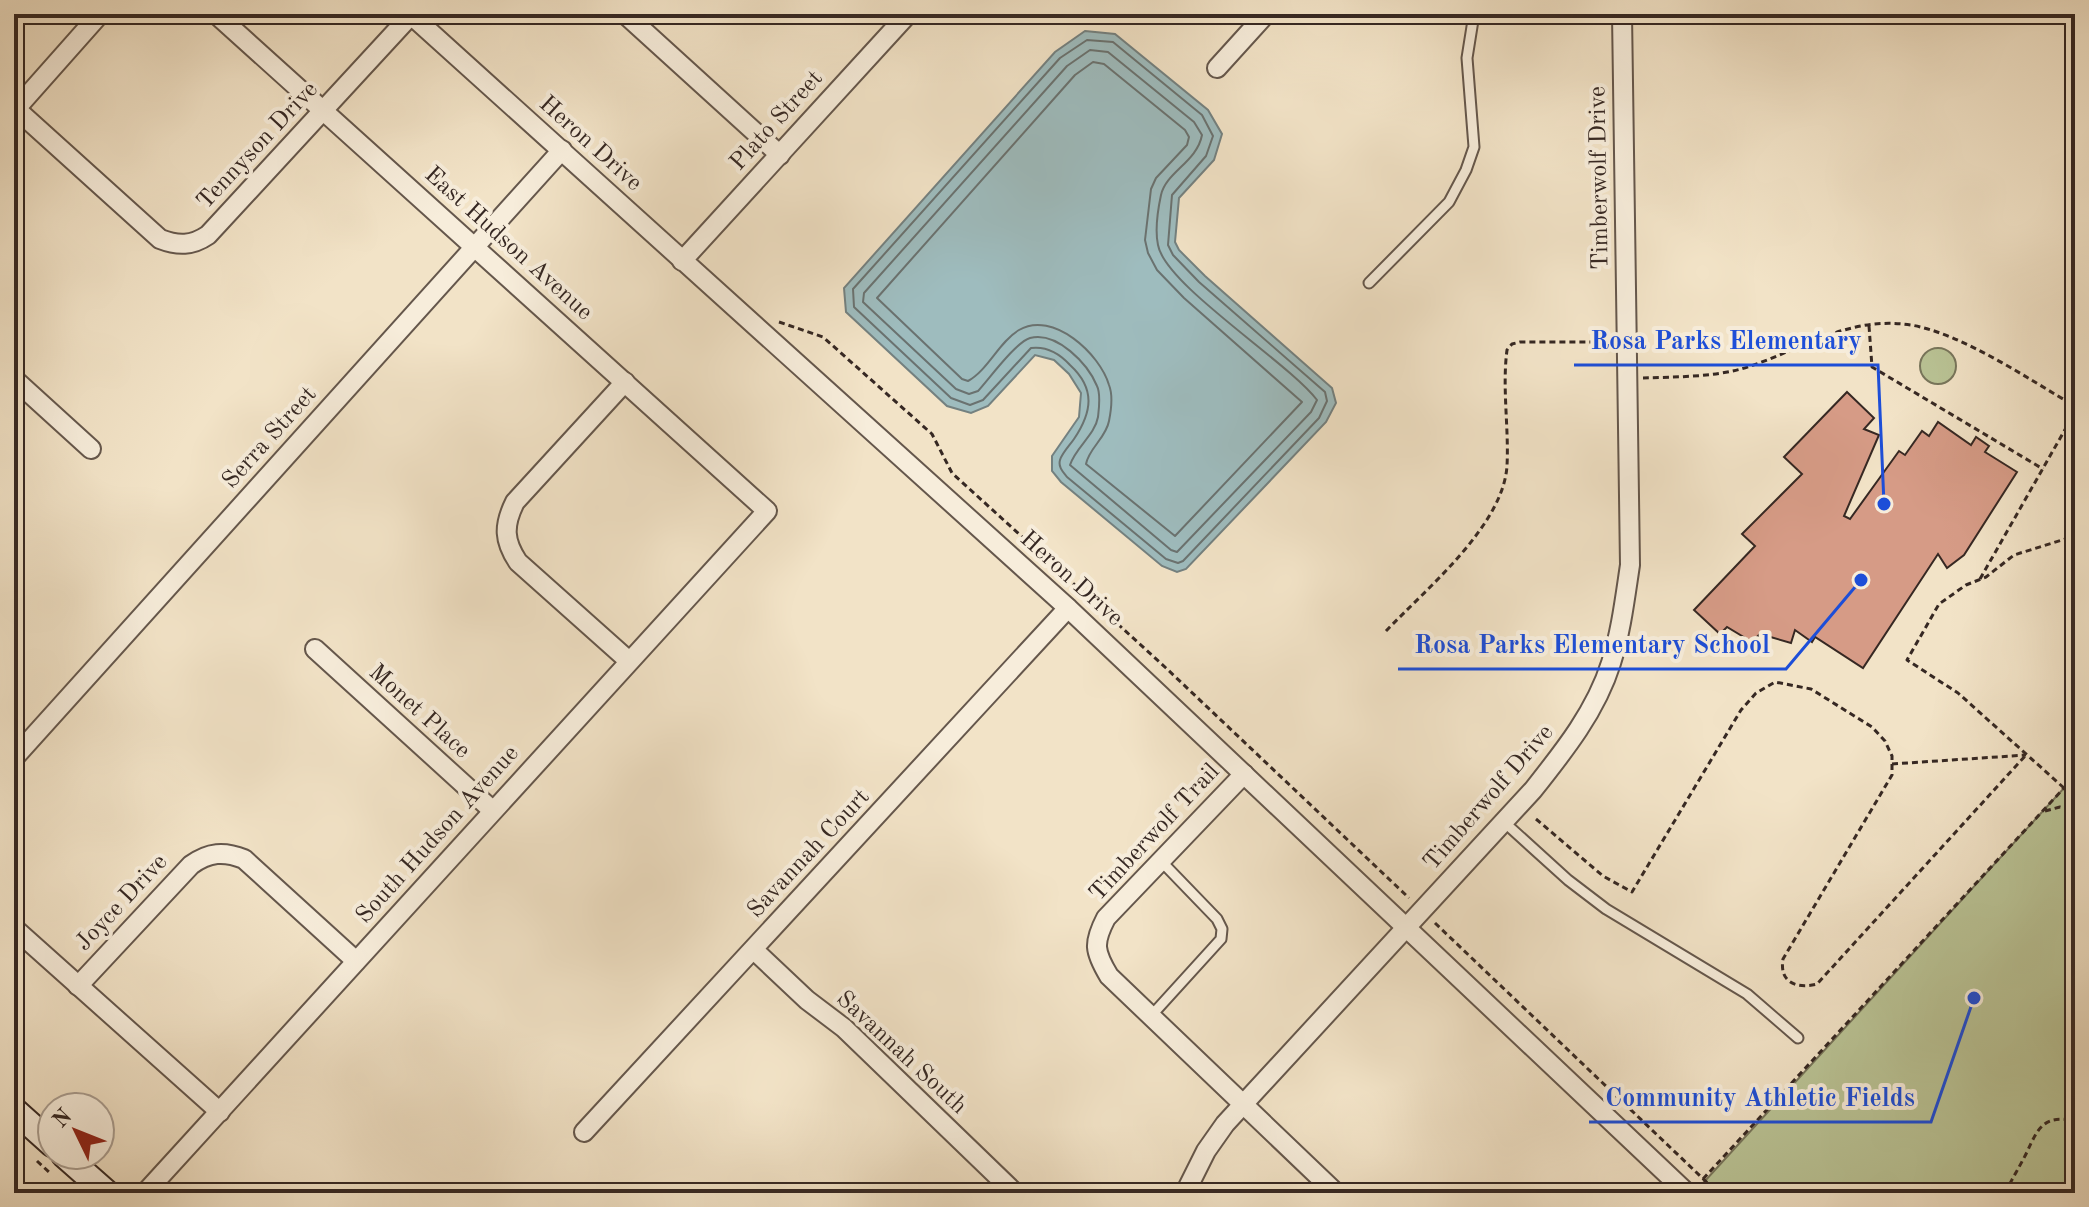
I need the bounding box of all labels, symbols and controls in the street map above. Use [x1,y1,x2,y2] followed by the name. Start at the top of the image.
[726,66,828,176] street label: Plato Street
[193,78,323,214] street label: Tennyson Drive
[1586,86,1614,270] street label: Timberwolf Drive
[534,92,646,196] street label: Heron Drive
[420,163,596,325] street label: East Hudson Avenue
[1574,315,1878,365] callout: Rosa Parks Elementary
[1590,329,1862,355] text: Rosa Parks Elementary
[218,382,322,494] street label: Serra Street
[1015,527,1127,631] street label: Heron Drive
[1398,619,1786,669] callout: Rosa Parks Elementary School
[1414,633,1770,659] text: Rosa Parks Elementary School
[364,660,474,764] street label: Monet Place
[1420,721,1558,875] street label: Timberwolf Drive
[352,741,524,929] street label: South Hudson Avenue
[1085,760,1225,906] street label: Timberwolf Trail
[743,785,875,923] street label: Savannah Court
[72,850,172,956] street label: Joyce Drive
[831,987,971,1119] street label: Savannah South
[1589,1072,1931,1122] callout: Community Athletic Fields
[1605,1086,1915,1112] text: Community Athletic Fields
[36,1091,116,1171] north arrow
[49,1105,77,1132] text: N

